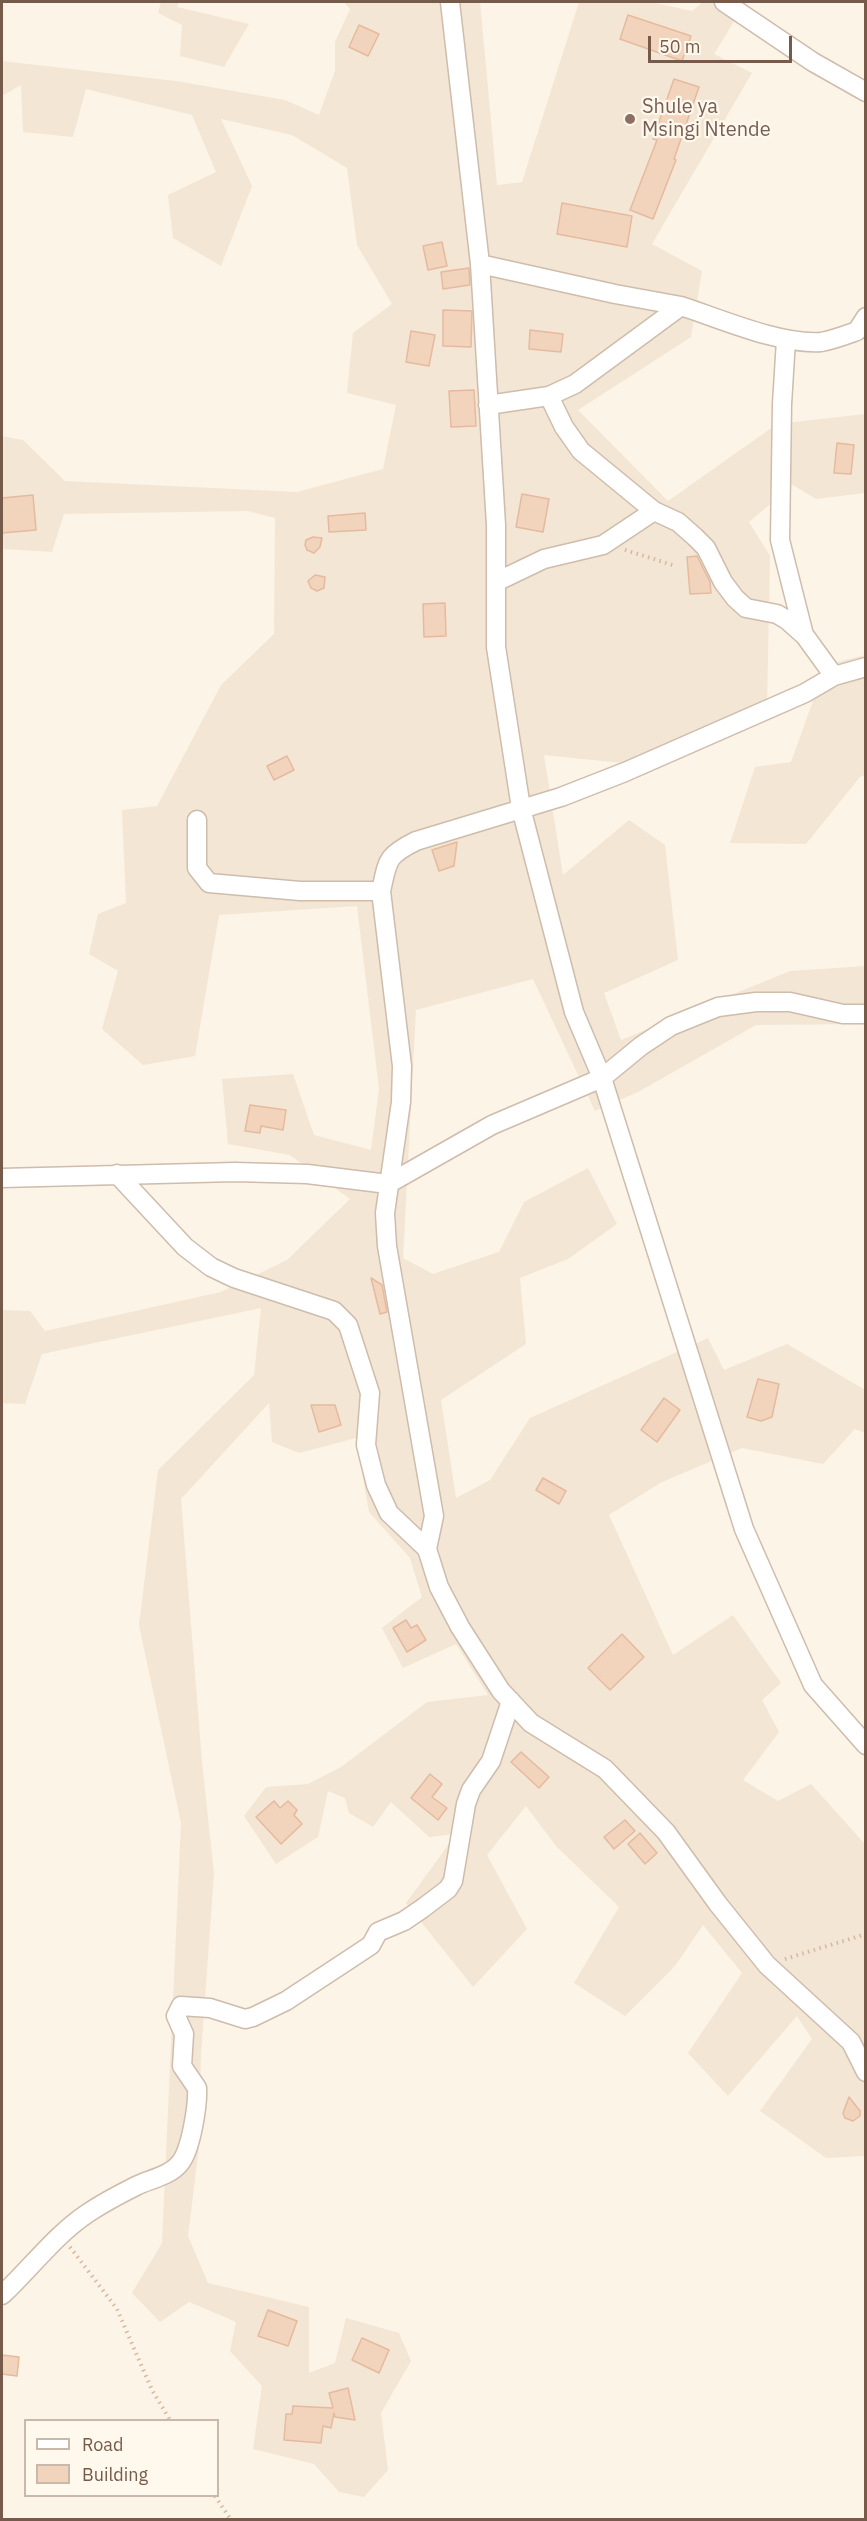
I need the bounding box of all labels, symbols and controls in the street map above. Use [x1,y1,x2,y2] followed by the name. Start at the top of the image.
[651,24,795,62] scale bar
[659,35,701,58] text: 50 m
[642,95,771,142] place label: Shule ya Msingi Ntende
[623,112,637,126] marker: Shule ya Msingi Ntende
[24,2419,219,2497] legend
[82,2433,123,2456] text: Road
[82,2463,148,2486] text: Building

